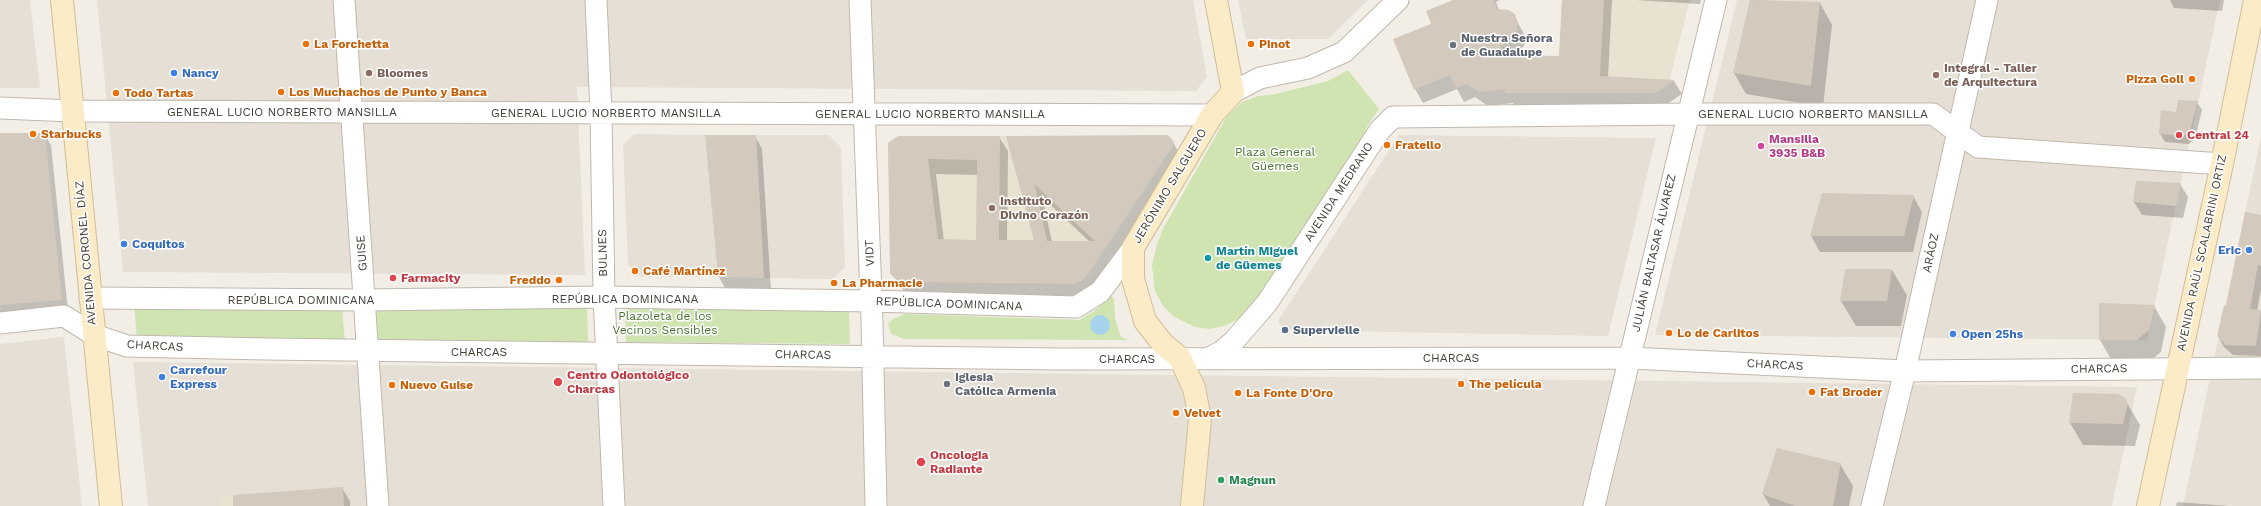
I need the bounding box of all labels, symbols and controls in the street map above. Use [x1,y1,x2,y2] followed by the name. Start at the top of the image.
[1461,31,1553,59] place label: Nuestra Señora de Guadalupe
[314,37,389,51] place label: La Forchetta
[1259,37,1290,51] place label: Pinot
[301,39,311,49] marker: La Forchetta
[1246,39,1256,49] marker: Pinot
[1448,40,1458,50] marker: Nuestra Señora de Guadalupe
[1944,61,2037,89] place label: Integral - Taller de Arquitectura
[182,66,219,80] place label: Nancy
[377,66,428,80] place label: Bloomes
[169,68,179,78] marker: Nancy
[364,68,374,78] marker: Bloomes
[1931,70,1941,80] marker: Integral - Taller de Arquitectura
[2126,72,2184,86] place label: Pizza Goll
[2187,74,2197,84] marker: Pizza Goll
[289,85,487,99] place label: Los Muchachos de Punto y Banca
[124,86,193,100] place label: Todo Tartas
[276,87,286,97] marker: Los Muchachos de Punto y Banca
[111,88,121,98] marker: Todo Tartas
[167,105,397,119] street label: GENERAL LUCIO NORBERTO MANSILLA
[491,106,721,120] street label: GENERAL LUCIO NORBERTO MANSILLA
[815,107,1045,121] street label: GENERAL LUCIO NORBERTO MANSILLA
[1698,107,1928,121] street label: GENERAL LUCIO NORBERTO MANSILLA
[1130,126,1210,246] street label: JERÓNIMO SALGUERO
[41,127,102,141] place label: Starbucks
[2187,128,2249,142] place label: Central 24
[28,129,38,139] marker: Starbucks
[2174,130,2184,140] marker: Central 24
[1769,132,1825,160] place label: Mansilla 3935 B&B
[1395,138,1441,152] place label: Fratello
[1301,140,1377,244] street label: AVENIDA MEDRANO
[1382,140,1392,150] marker: Fratello
[1756,141,1766,151] marker: Mansilla 3935 B&B
[1235,145,1315,173] park label: Plaza General Güemes
[2174,153,2230,353] street label: AVENIDA RAÚL SCALABRINI ORTIZ
[1629,173,1679,333] street label: JULIÁN BALTASAR ÁLVAREZ
[73,180,99,326] street label: AVENIDA CORONEL DÍAZ
[1000,194,1089,222] place label: Instituto Divino Corazón
[987,203,997,213] marker: Instituto Divino Corazón
[595,229,611,277] street label: BULNES
[1920,232,1942,274] street label: ARÁOZ
[354,234,370,272] street label: GUISE
[132,237,185,251] place label: Coquitos
[119,239,129,249] marker: Coquitos
[862,239,878,267] street label: VIDT
[2218,243,2241,257] place label: Eric
[1216,244,1298,272] place label: Martín Miguel de Güemes
[2244,245,2254,255] marker: Eric
[1203,253,1213,263] marker: Martín Miguel de Güemes
[643,264,726,278] place label: Café Martínez
[630,266,640,276] marker: Café Martínez
[401,271,460,285] place label: Farmacity
[388,273,398,283] marker: Farmacity
[510,273,551,287] place label: Freddo
[554,275,564,285] marker: Freddo
[842,276,923,290] place label: La Pharmacie
[829,278,839,288] marker: La Pharmacie
[552,292,698,306] street label: REPÚBLICA DOMINICANA
[228,293,374,307] street label: REPÚBLICA DOMINICANA
[875,294,1023,314] street label: REPÚBLICA DOMINICANA
[612,309,718,337] park label: Plazoleta de los Vecinos Sensibles
[1293,323,1360,337] place label: Supervielle
[1280,325,1290,335] marker: Supervielle
[1677,326,1759,340] place label: Lo de Carlitos
[1961,327,2023,341] place label: Open 25hs
[1664,328,1674,338] marker: Lo de Carlitos
[1948,329,1958,339] marker: Open 25hs
[126,337,184,355] street label: CHARCAS
[451,345,507,359] street label: CHARCAS
[775,347,831,363] street label: CHARCAS
[1423,351,1479,365] street label: CHARCAS
[1099,352,1155,366] street label: CHARCAS
[1746,356,1804,374] street label: CHARCAS
[2071,361,2127,377] street label: CHARCAS
[170,363,227,391] place label: Carrefour Express
[567,368,689,396] place label: Centro Odontológico Charcas
[955,370,1056,398] place label: Iglesia Católica Armenia
[157,372,167,382] marker: Carrefour Express
[552,376,564,388] marker: Centro Odontológico Charcas
[1469,377,1542,391] place label: The película
[400,378,473,392] place label: Nuevo Guise
[942,379,952,389] marker: Iglesia Católica Armenia
[1456,379,1466,389] marker: The película
[387,380,397,390] marker: Nuevo Guise
[1820,385,1882,399] place label: Fat Broder
[1246,386,1333,400] place label: La Fonte D'Oro
[1807,387,1817,397] marker: Fat Broder
[1233,388,1243,398] marker: La Fonte D'Oro
[1184,406,1221,420] place label: Velvet
[1171,408,1181,418] marker: Velvet
[930,448,988,476] place label: Oncologia Radiante
[915,456,927,468] marker: Oncologia Radiante
[1229,473,1276,487] place label: Magnun
[1216,475,1226,485] marker: Magnun

